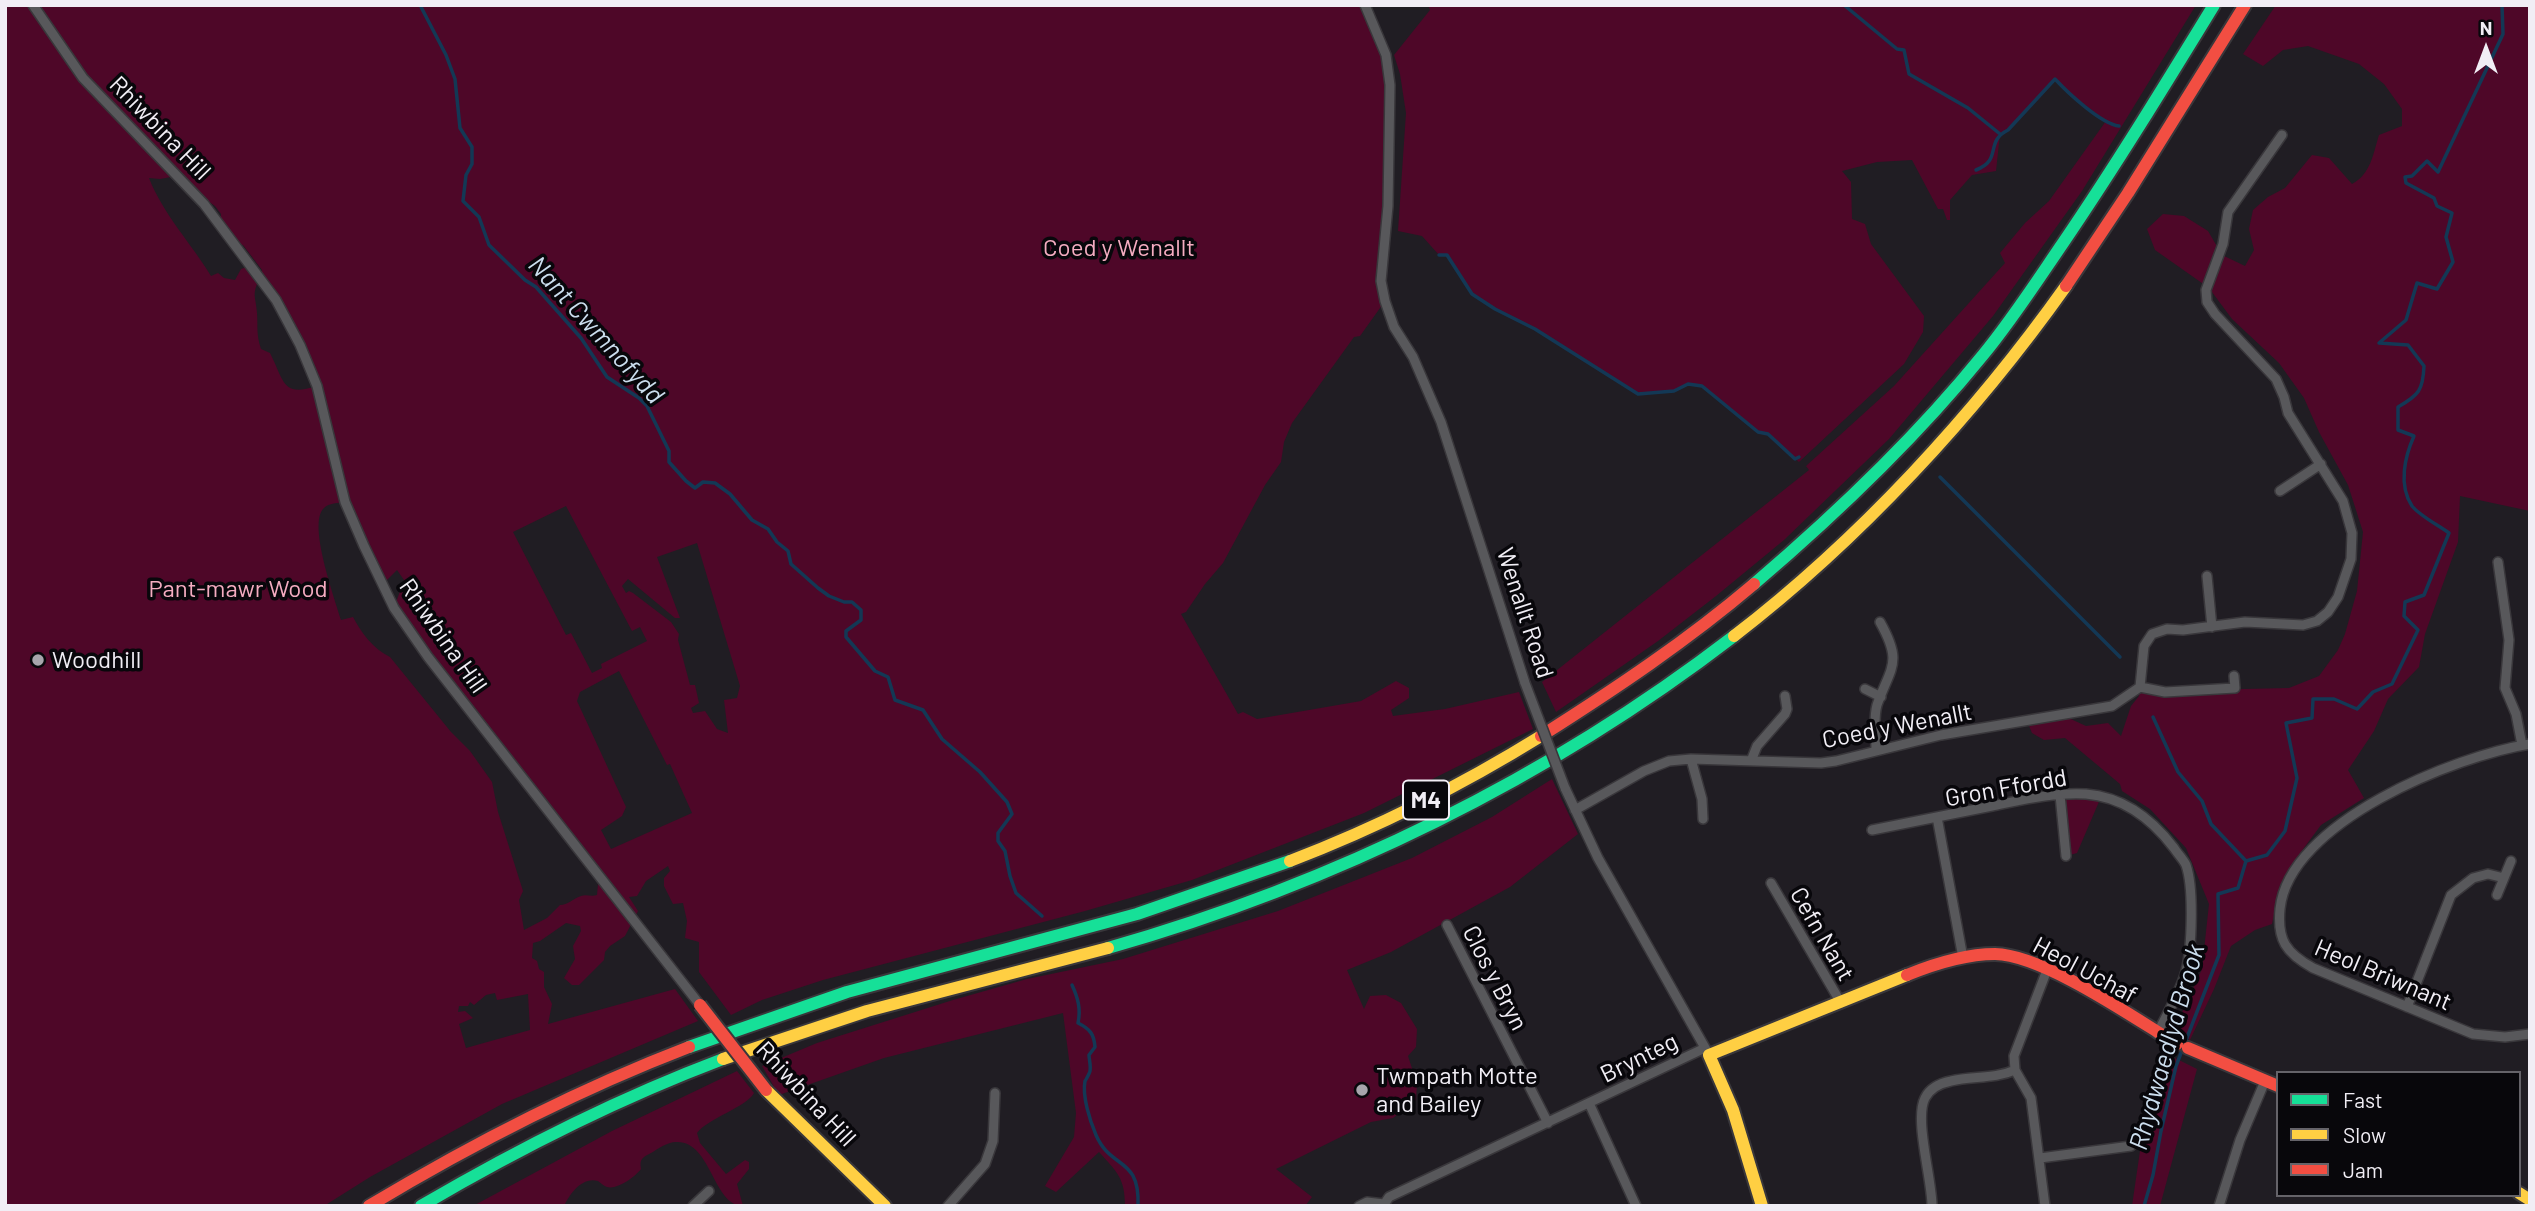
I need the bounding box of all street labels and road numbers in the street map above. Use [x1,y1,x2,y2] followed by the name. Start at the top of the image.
[103,70,217,186] street label: Rhiwbina Hill
[1490,544,1560,682] street label: Wenallt Road
[393,573,493,699] street label: Rhiwbina Hill
[1820,697,1974,755] street label: Coed y Wenallt
[1943,763,2069,813] street label: Gron Ffordd
[1403,780,1449,820] road number: M4
[1784,882,1860,986] street label: Cefn Nant
[1456,921,1534,1035] street label: Clos y Bryn
[2028,931,2142,1009] street label: Heol Uchaf
[2310,933,2456,1017] street label: Heol Briwnant
[1596,1027,1682,1089] street label: Brynteg
[750,1035,862,1153] street label: Rhiwbina Hill

